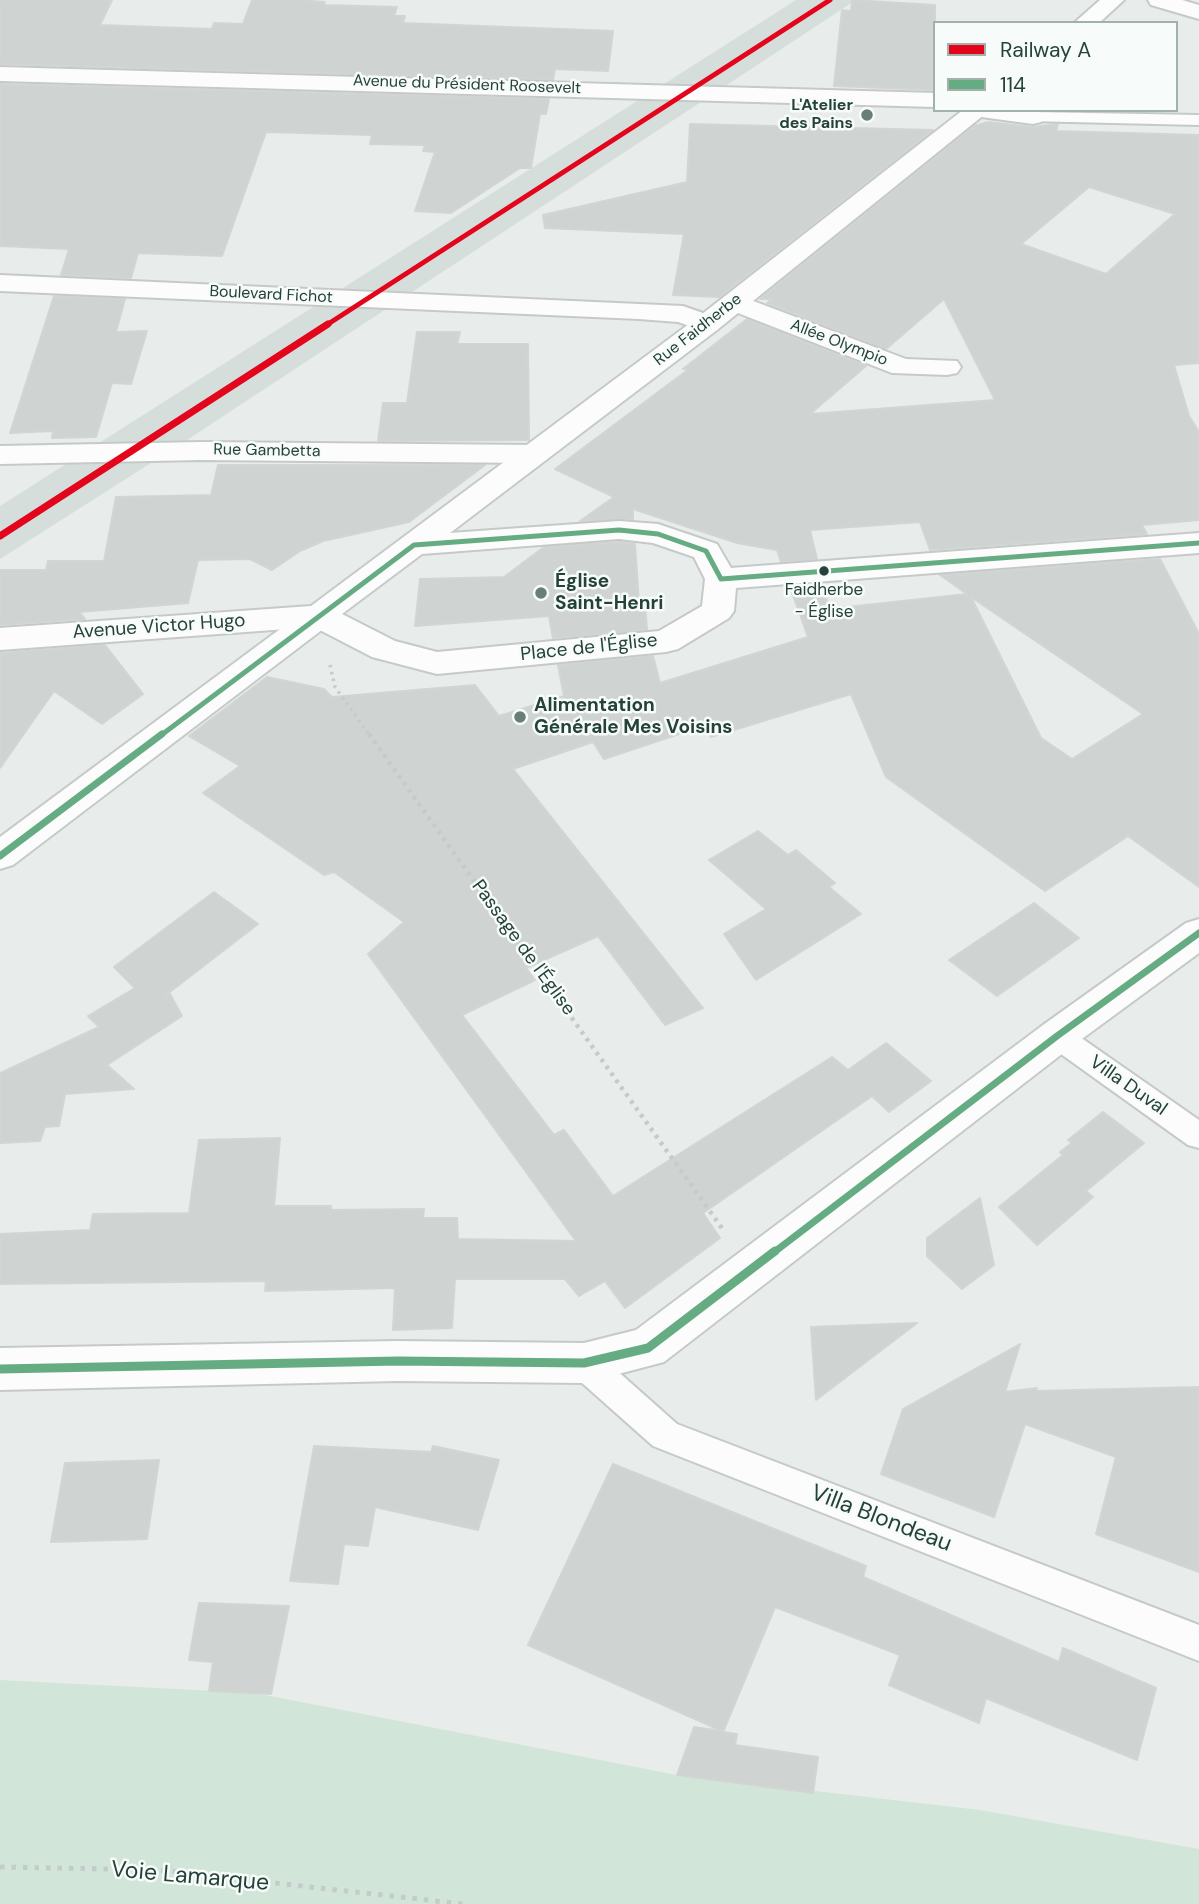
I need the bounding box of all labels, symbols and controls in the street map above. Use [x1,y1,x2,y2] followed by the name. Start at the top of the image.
[933,21,1178,112] legend
[1000,36,1091,64] text: Railway A
[352,71,582,99] street label: Avenue du Président Roosevelt
[1000,71,1026,99] text: 114
[779,96,853,134] place label: L'Atelier des Pains
[859,107,875,123] marker: L'Atelier des Pains
[209,282,333,308] street label: Boulevard Fichot
[650,290,746,370] street label: Rue Faidherbe
[788,316,890,370] street label: Allée Olympio
[213,440,321,462] street label: Rue Gambetta
[817,564,831,578] marker: Faidherbe - Église
[555,571,663,615] place label: Église Saint-Henri
[785,581,863,621] place label: Faidherbe - Église
[533,585,549,601] marker: Église Saint-Henri
[72,610,246,644] street label: Avenue Victor Hugo
[519,629,659,667] street label: Place de l'Église
[534,695,732,739] place label: Alimentation Générale Mes Voisins
[512,709,528,725] marker: Alimentation Générale Mes Voisins
[466,876,580,1020] street label: Passage de l'Église
[1085,1051,1171,1121] street label: Villa Duval
[807,1479,955,1559] street label: Villa Blondeau
[110,1856,270,1898] street label: Voie Lamarque

